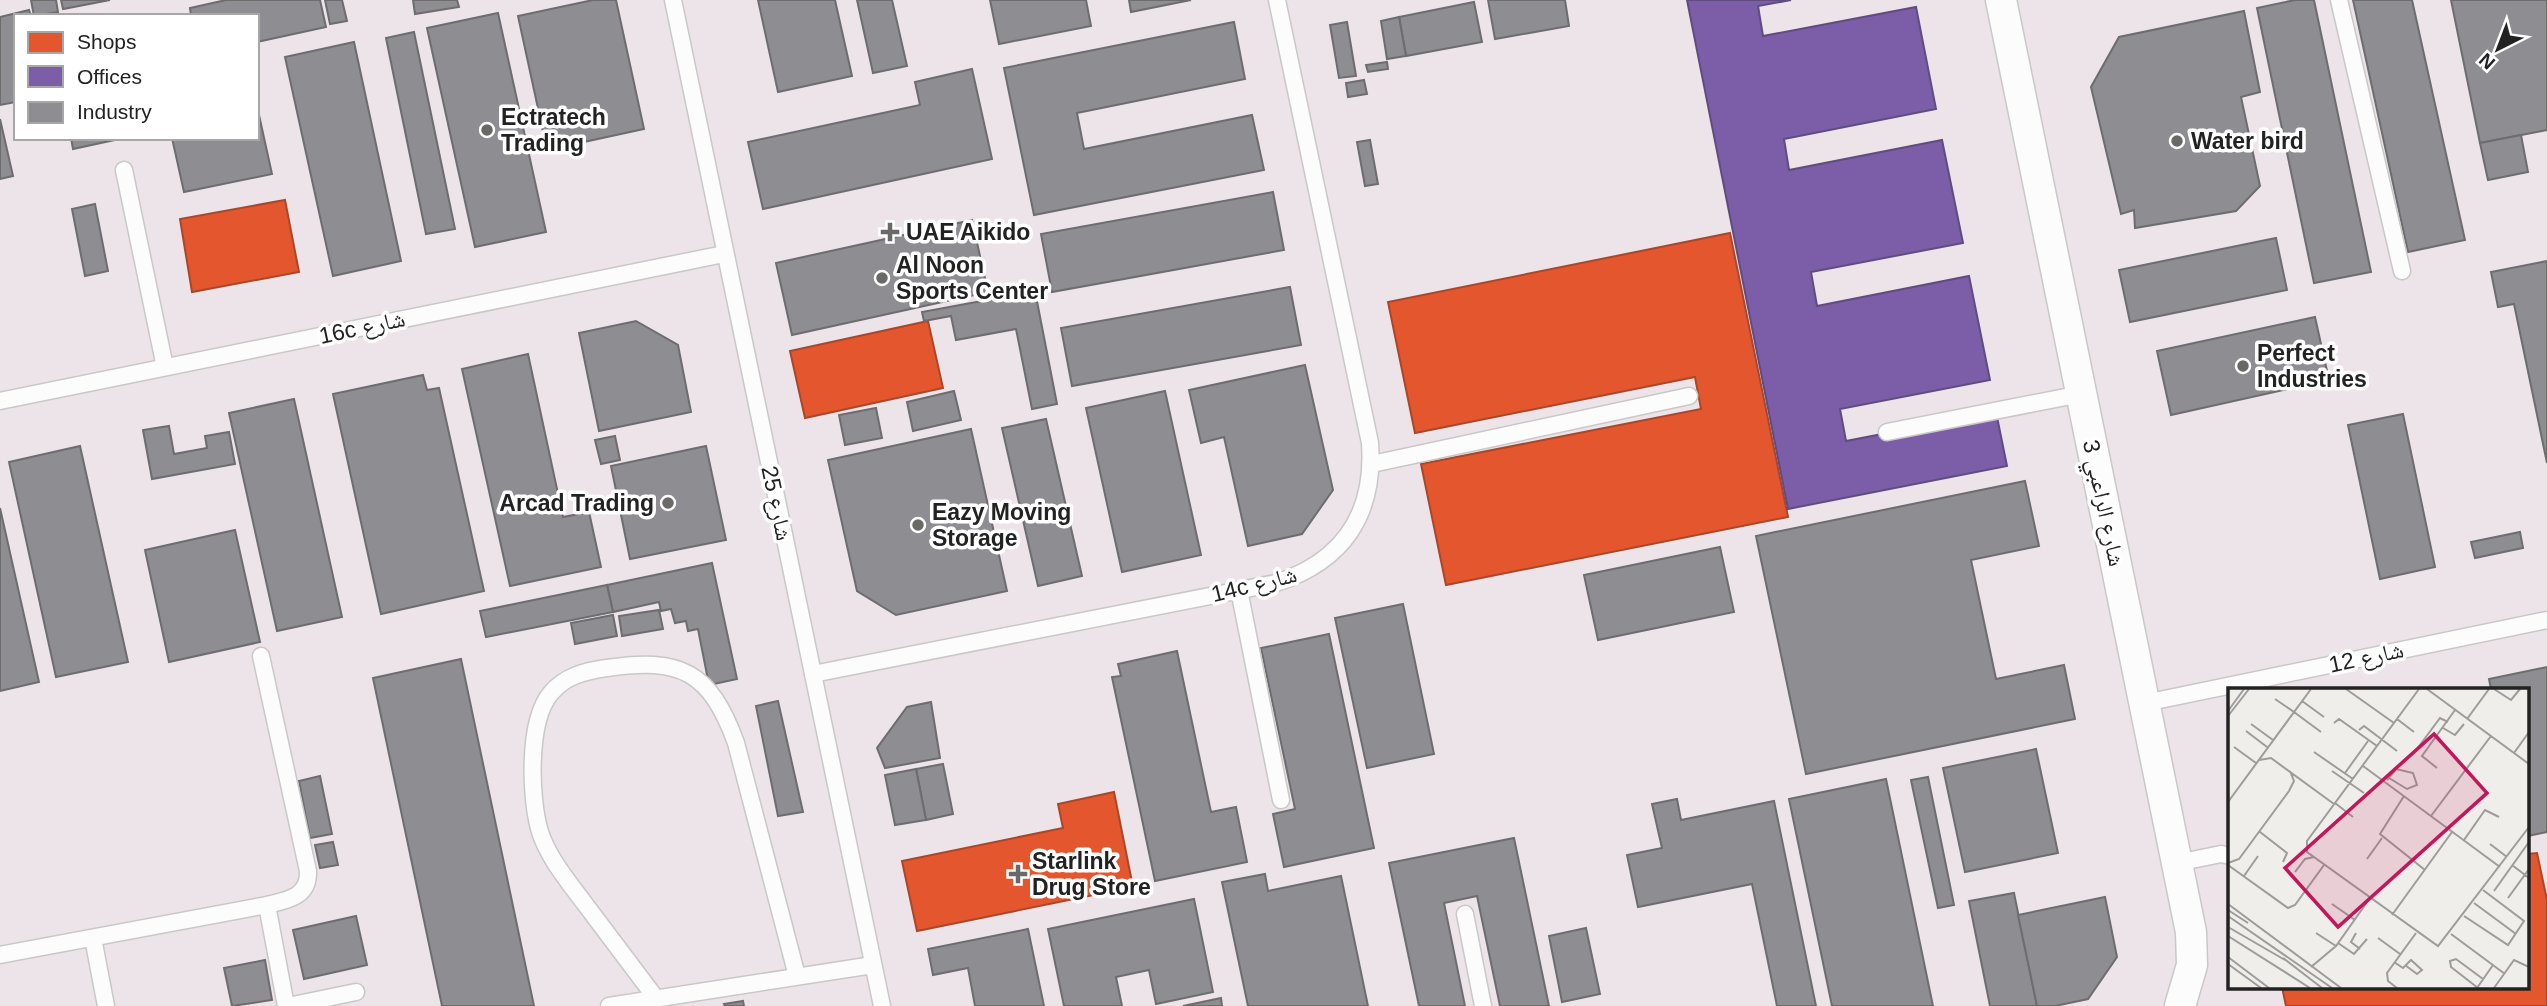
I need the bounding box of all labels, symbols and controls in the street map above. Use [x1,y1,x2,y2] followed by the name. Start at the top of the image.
[14,14,259,140] legend
[2463,14,2533,84] north arrow
[77,30,137,53] text: Shops
[2475,49,2499,74] text: N
[77,65,142,88] text: Offices
[77,100,152,123] text: Industry
[501,104,606,156] place label: Ectratech Trading
[479,122,495,138] marker: Ectratech Trading
[2191,128,2304,154] place label: Water bird
[2169,133,2185,149] marker: Water bird
[906,219,1030,245] place label: UAE Aikido
[880,222,900,242] marker: UAE Aikido
[896,252,1048,304] place label: Al Noon Sports Center
[874,270,890,286] marker: Al Noon Sports Center
[317,305,408,351] street label: 16c شارع
[2257,340,2367,392] place label: Perfect Industries
[2235,358,2251,374] marker: Perfect Industries
[2072,437,2130,570] street label: شارع الراعبي 3
[754,463,798,543] street label: شارع 25
[499,490,654,516] place label: Arcad Trading
[660,495,676,511] marker: Arcad Trading
[932,499,1071,551] place label: Eazy Moving Storage
[910,517,926,533] marker: Eazy Moving Storage
[1209,561,1300,609] street label: 14c شارع
[2326,636,2406,680] street label: شارع 12
[2228,688,2530,988] inset map
[1032,848,1151,900] place label: Starlink Drug Store
[1010,866,1026,882] marker: Starlink Drug Store

